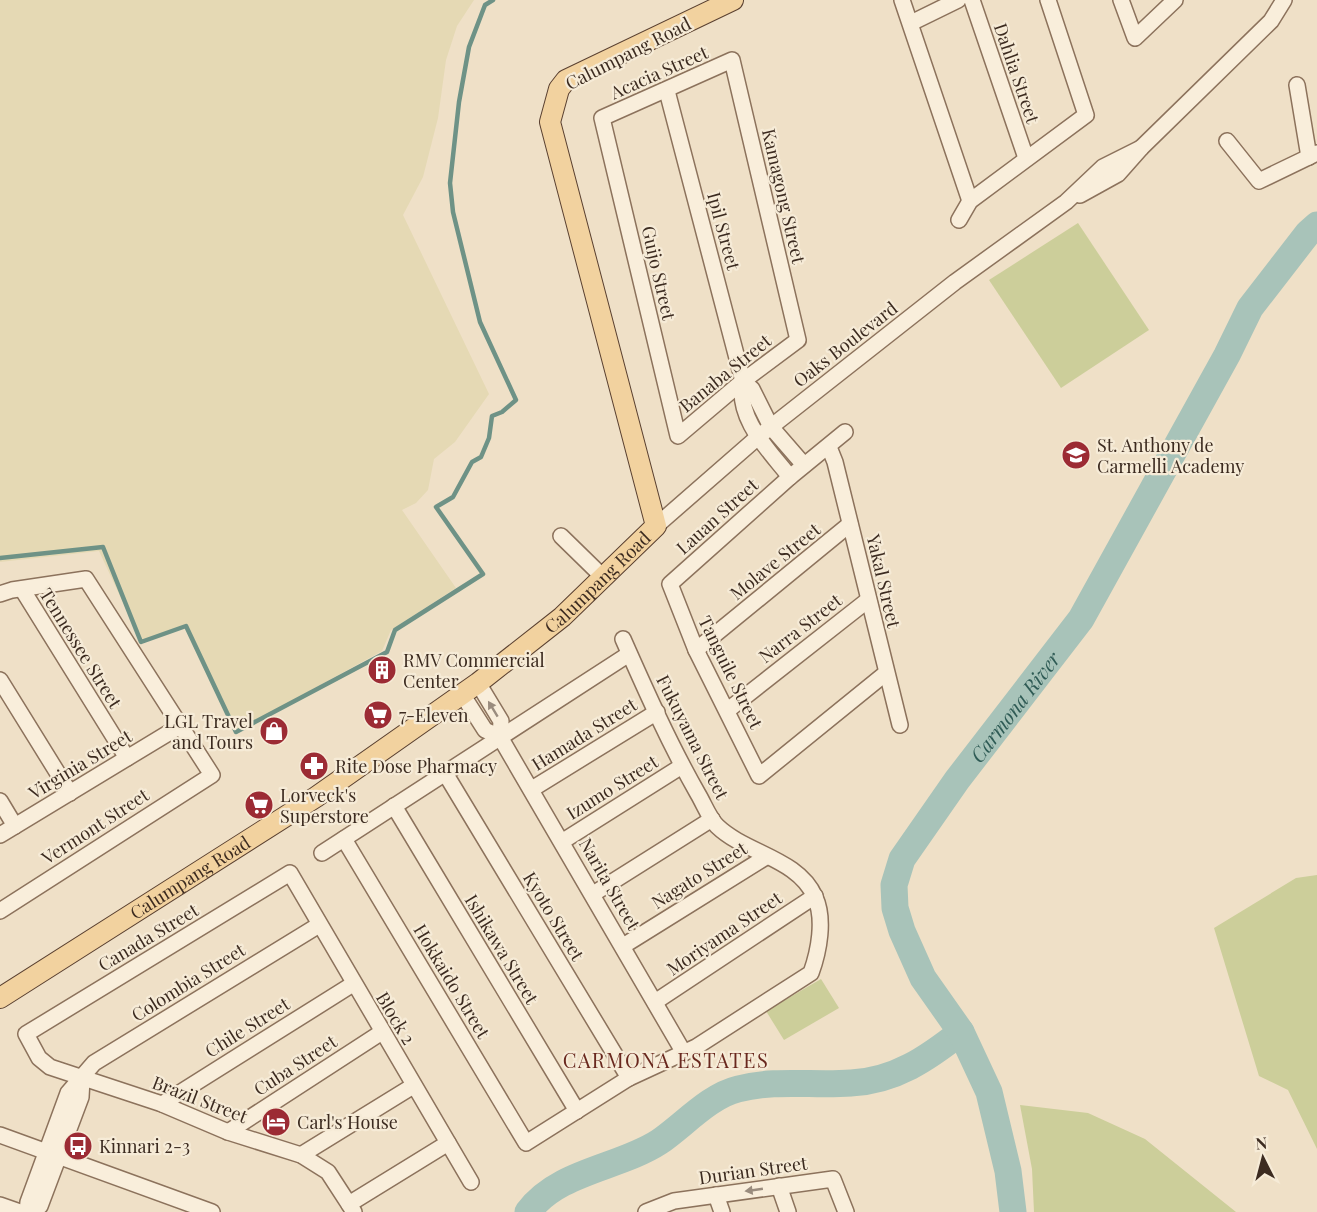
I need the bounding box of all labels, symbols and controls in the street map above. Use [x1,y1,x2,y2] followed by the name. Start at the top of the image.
[561,11,695,95] street label: Calumpang Road
[989,20,1046,127] street label: Dahlia Street
[605,40,712,105] street label: Acacia Street
[757,126,811,266] street label: Kamagong Street
[702,189,746,273] street label: Ipil Street
[637,224,682,323] street label: Guijo Street
[788,295,902,392] street label: Oaks Boulevard
[674,328,776,417] street label: Banaba Street
[1097,433,1244,478] place label: St. Anthony de Carmelli Academy
[1060,439,1092,471] school or university icon: St. Anthony de Carmelli Academy
[671,472,764,559] street label: Lauan Street
[725,517,826,605] street label: Molave Street
[539,526,656,638] street label: Calumpang Road
[861,531,907,631] street label: Yakal Street
[34,583,128,713] street label: Tennessee Street
[754,588,847,668] street label: Narra Street
[693,612,769,733] street label: Tanguile Street
[963,644,1066,767] water label: Carmona River
[403,648,545,693] place label: RMV Commercial Center
[366,654,398,686] building icon: RMV Commercial Center
[651,671,735,804] street label: Fukuyama Street
[527,692,642,776] street label: Hamada Street
[362,699,394,731] supermarket icon: 7-Eleven
[488,701,499,717] one-way arrow
[399,703,469,727] place label: 7-Eleven
[164,709,253,754] place label: LGL Travel and Tours
[258,715,290,747] shop icon: LGL Travel and Tours
[23,723,137,805] street label: Virginia Street
[562,749,663,825] street label: Izumo Street
[298,750,330,782] pharmacy icon: Rite Dose Pharmacy
[335,754,497,778] place label: Rite Dose Pharmacy
[36,782,154,870] street label: Vermont Street
[280,783,369,828] place label: Lorveck's Superstore
[243,789,275,821] supermarket icon: Lorveck's Superstore
[125,830,255,924] street label: Calumpang Road
[574,834,646,935] street label: Narita Street
[647,836,752,914] street label: Nagato Street
[518,867,590,965] street label: Kyoto Street
[662,885,787,980] street label: Moriyama Street
[460,890,544,1009] street label: Ishikawa Street
[93,897,203,976] street label: Canada Street
[408,919,496,1043] street label: Hokkaido Street
[127,937,250,1027] street label: Colombia Street
[371,987,421,1049] street label: Block 2
[200,991,294,1062] street label: Chile Street
[249,1029,342,1101] street label: Cuba Street
[563,1046,769,1073] district label: CARMONA ESTATES
[149,1070,252,1128] street label: Brazil Street
[260,1106,292,1138] hotel icon: Carl's House
[297,1110,398,1134] place label: Carl's House
[1233,1128,1293,1188] north arrow
[62,1130,94,1162] bus stop icon: Kinnari 2-3
[1255,1131,1269,1154] text: N
[99,1134,190,1158] place label: Kinnari 2-3
[697,1150,809,1189] street label: Durian Street
[744,1185,763,1194] one-way arrow

